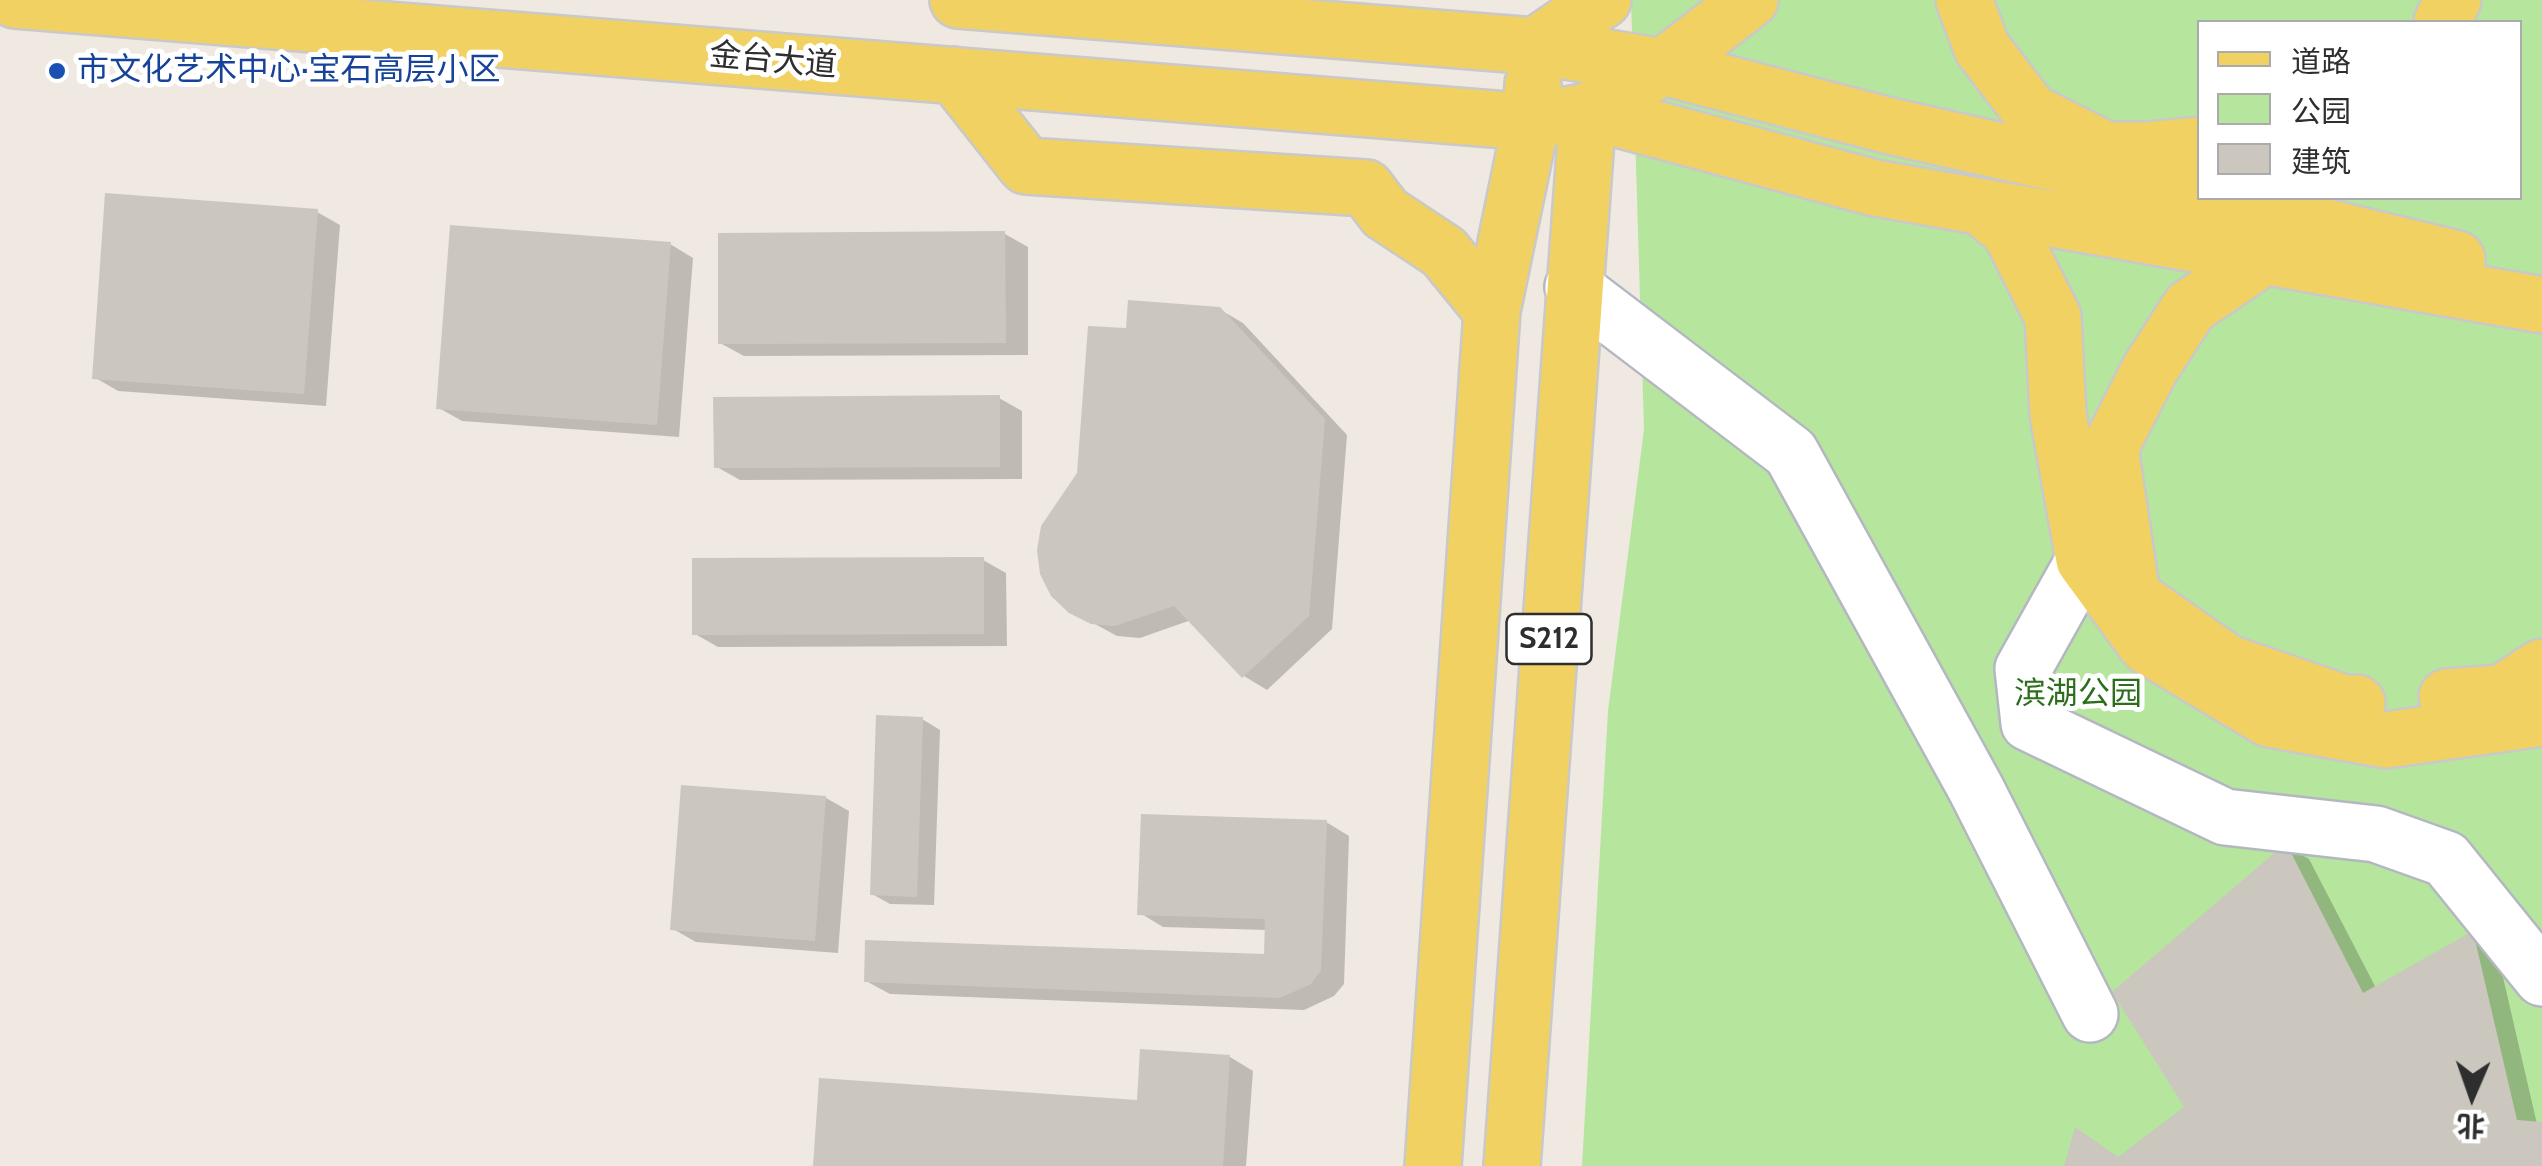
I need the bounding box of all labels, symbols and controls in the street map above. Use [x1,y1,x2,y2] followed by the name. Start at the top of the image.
[2197,20,2522,200] legend
[708,36,838,86] street label: 金台大道
[2291,43,2351,80] text: 道路
[77,52,501,90] place label: 市文化艺术中心·宝石高层小区
[46,60,68,82] marker: 市文化艺术中心·宝石高层小区
[2291,93,2351,130] text: 公园
[2291,143,2351,180] text: 建筑
[1506,614,1592,664] road number: S212
[2014,676,2142,714] park label: 滨湖公园
[2422,1046,2522,1146] north arrow
[2456,1109,2486,1143] text: 北

